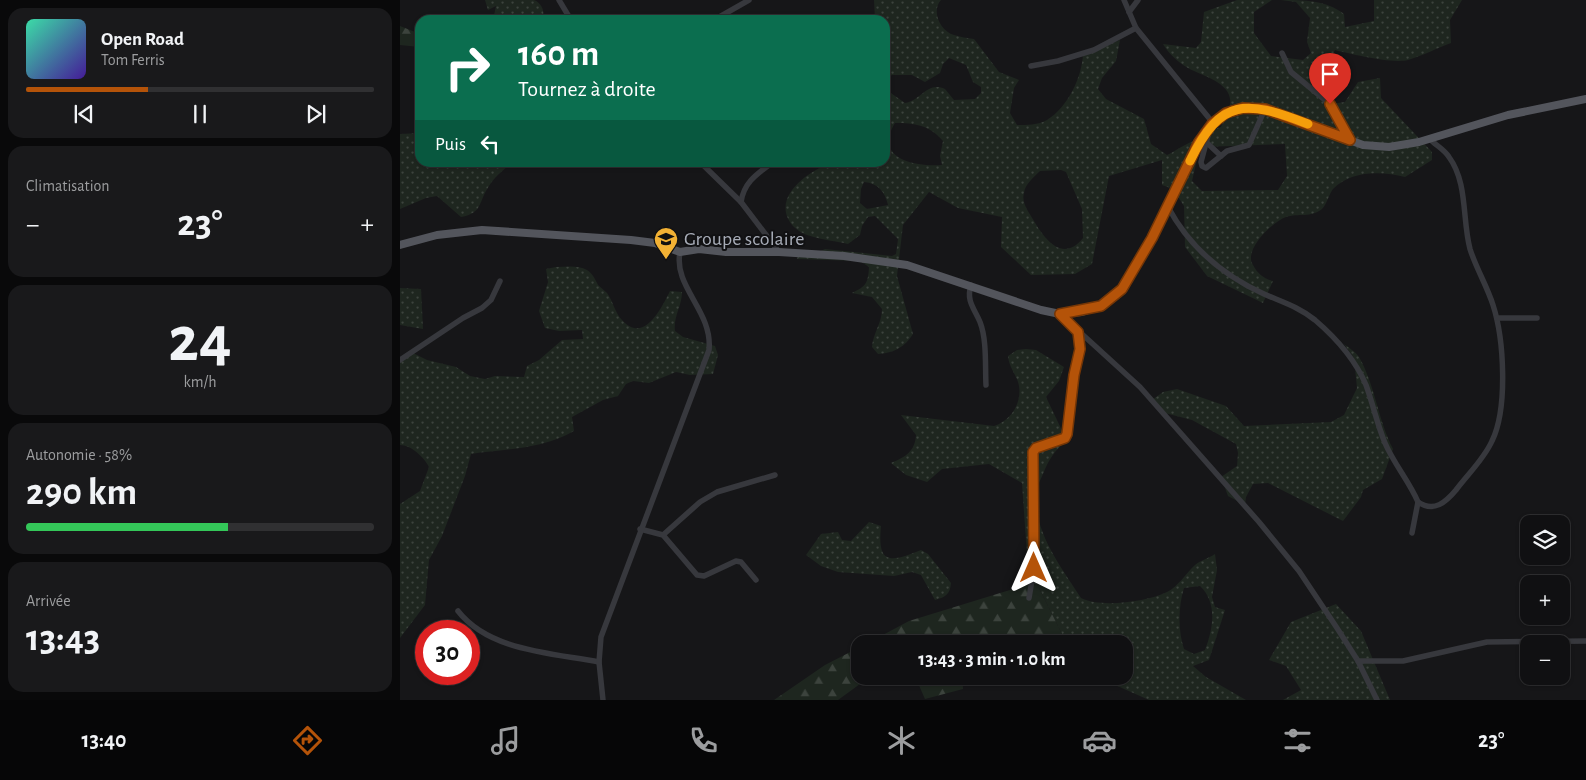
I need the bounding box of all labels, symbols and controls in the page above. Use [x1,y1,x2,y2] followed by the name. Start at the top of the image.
[101,30,184,49] text: Open Road
[435,35,500,100] icon: right
[518,37,599,72] text: 160 m
[101,52,165,68] text: Tom Ferris
[1309,53,1351,104] pin
[1316,60,1344,88] icon: arrive
[518,78,656,100] text: Tournez à droite
[70,100,98,128] icon: previous
[186,100,214,128] icon: pause
[302,100,330,128] icon: next
[476,130,504,158] icon: left
[435,135,466,154] text: Puis
[26,178,110,194] text: Climatisation
[177,205,223,243] text: 23°
[26,211,39,239] text: −
[361,211,374,239] text: +
[653,226,679,260] school or university icon: Groupe scolaire
[684,229,804,249] place label: Groupe scolaire
[168,308,232,373] text: 24
[183,374,217,390] text: km/h
[26,447,132,463] text: Autonomie · 58%
[26,474,137,512] text: 290 km
[1520,515,1570,685] map controls
[1520,515,1570,565] button: layers
[1007,541,1059,593] position arrow
[1520,575,1570,625] button: +
[26,593,71,609] text: Arrivée
[26,620,100,658] text: 13:43
[415,620,480,685] speed limit sign: 30
[1520,635,1570,685] button: −
[918,650,1066,669] text: 13:43 · 3 min · 1.0 km
[290,723,325,758] icon: directions
[488,723,523,758] icon: music
[686,723,721,758] icon: phone
[884,723,919,758] icon: climate
[1082,723,1117,758] icon: car
[1280,723,1315,758] icon: filters
[82,729,127,751] text: 13:40
[1478,729,1504,751] text: 23°

